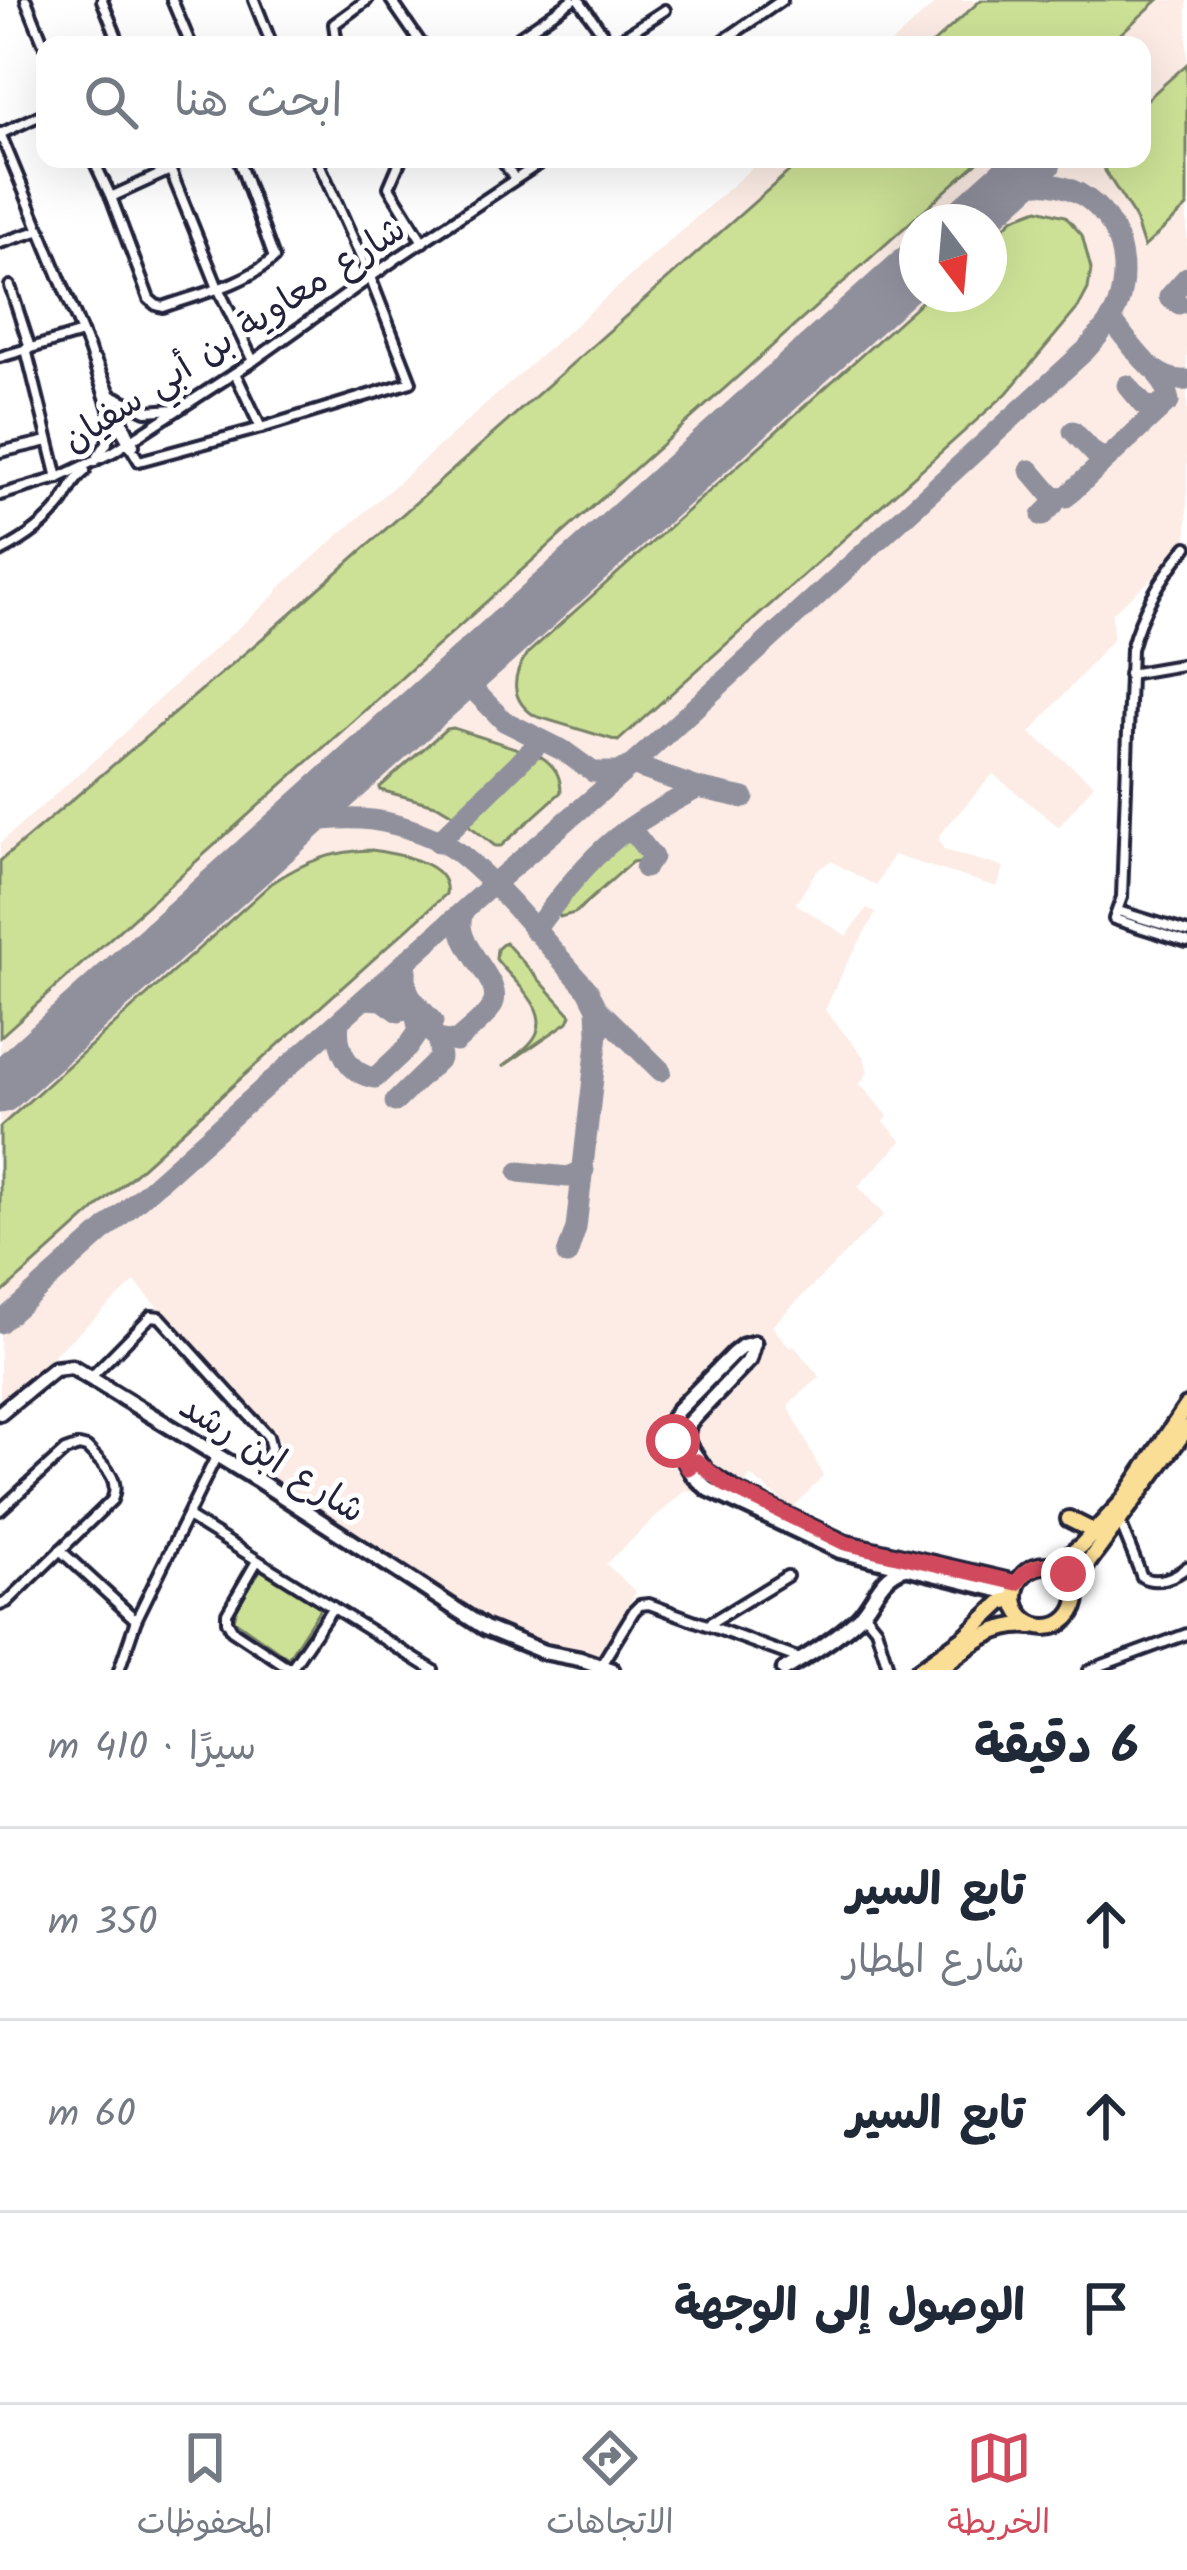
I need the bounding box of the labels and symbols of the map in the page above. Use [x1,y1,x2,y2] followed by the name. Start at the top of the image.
[52,203,418,469] street label: شارع معاوية بن أبي سفيان
[899,204,1007,312] north arrow
[167,1380,375,1540] street label: شارع ابن رشد
[646,1414,700,1468] route start
[1041,1547,1095,1601] route end

